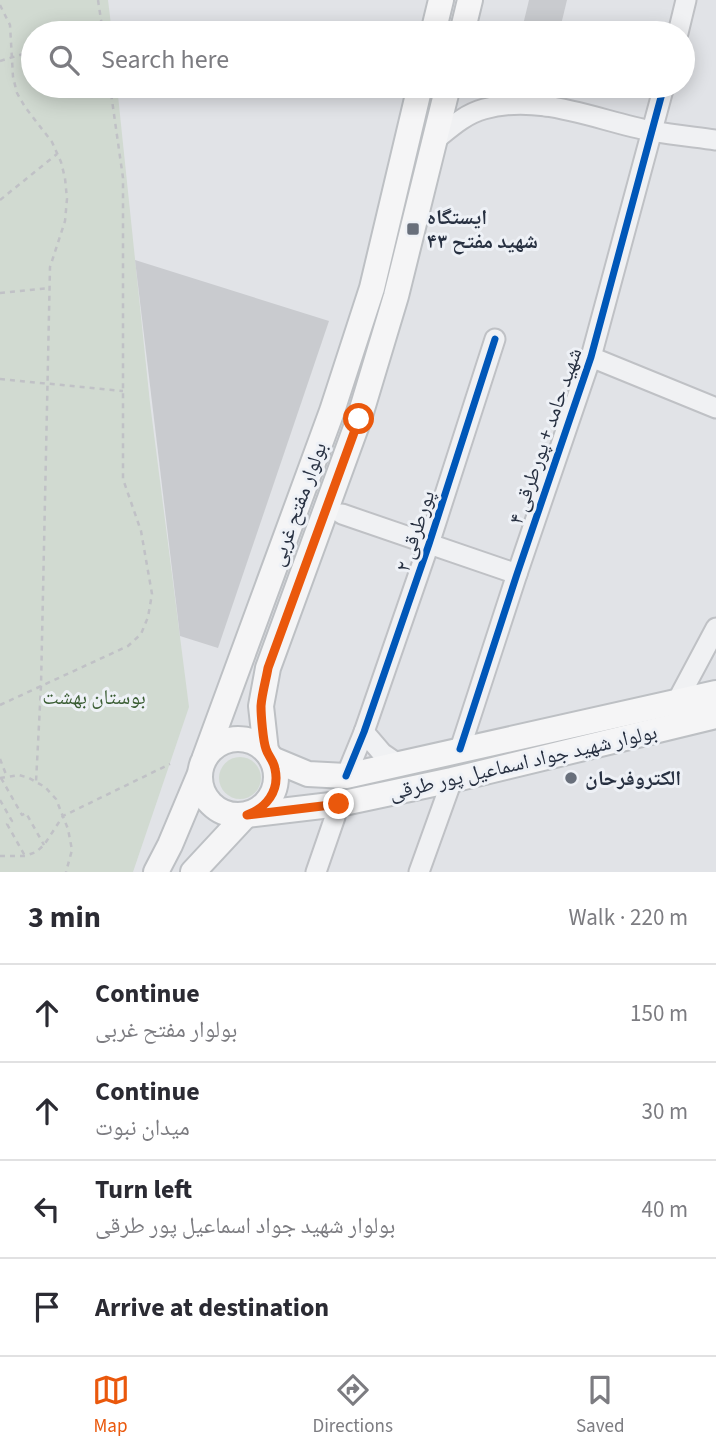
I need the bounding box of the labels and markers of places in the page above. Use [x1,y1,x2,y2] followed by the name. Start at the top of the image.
[427,202,538,256] place label: ایستگاه شهید مفتح ۴۳
[405,221,421,237] marker: ایستگاه شهید مفتح ۴۳
[585,763,681,793] place label: الکتروفرحان
[563,770,579,786] marker: الکتروفرحان

